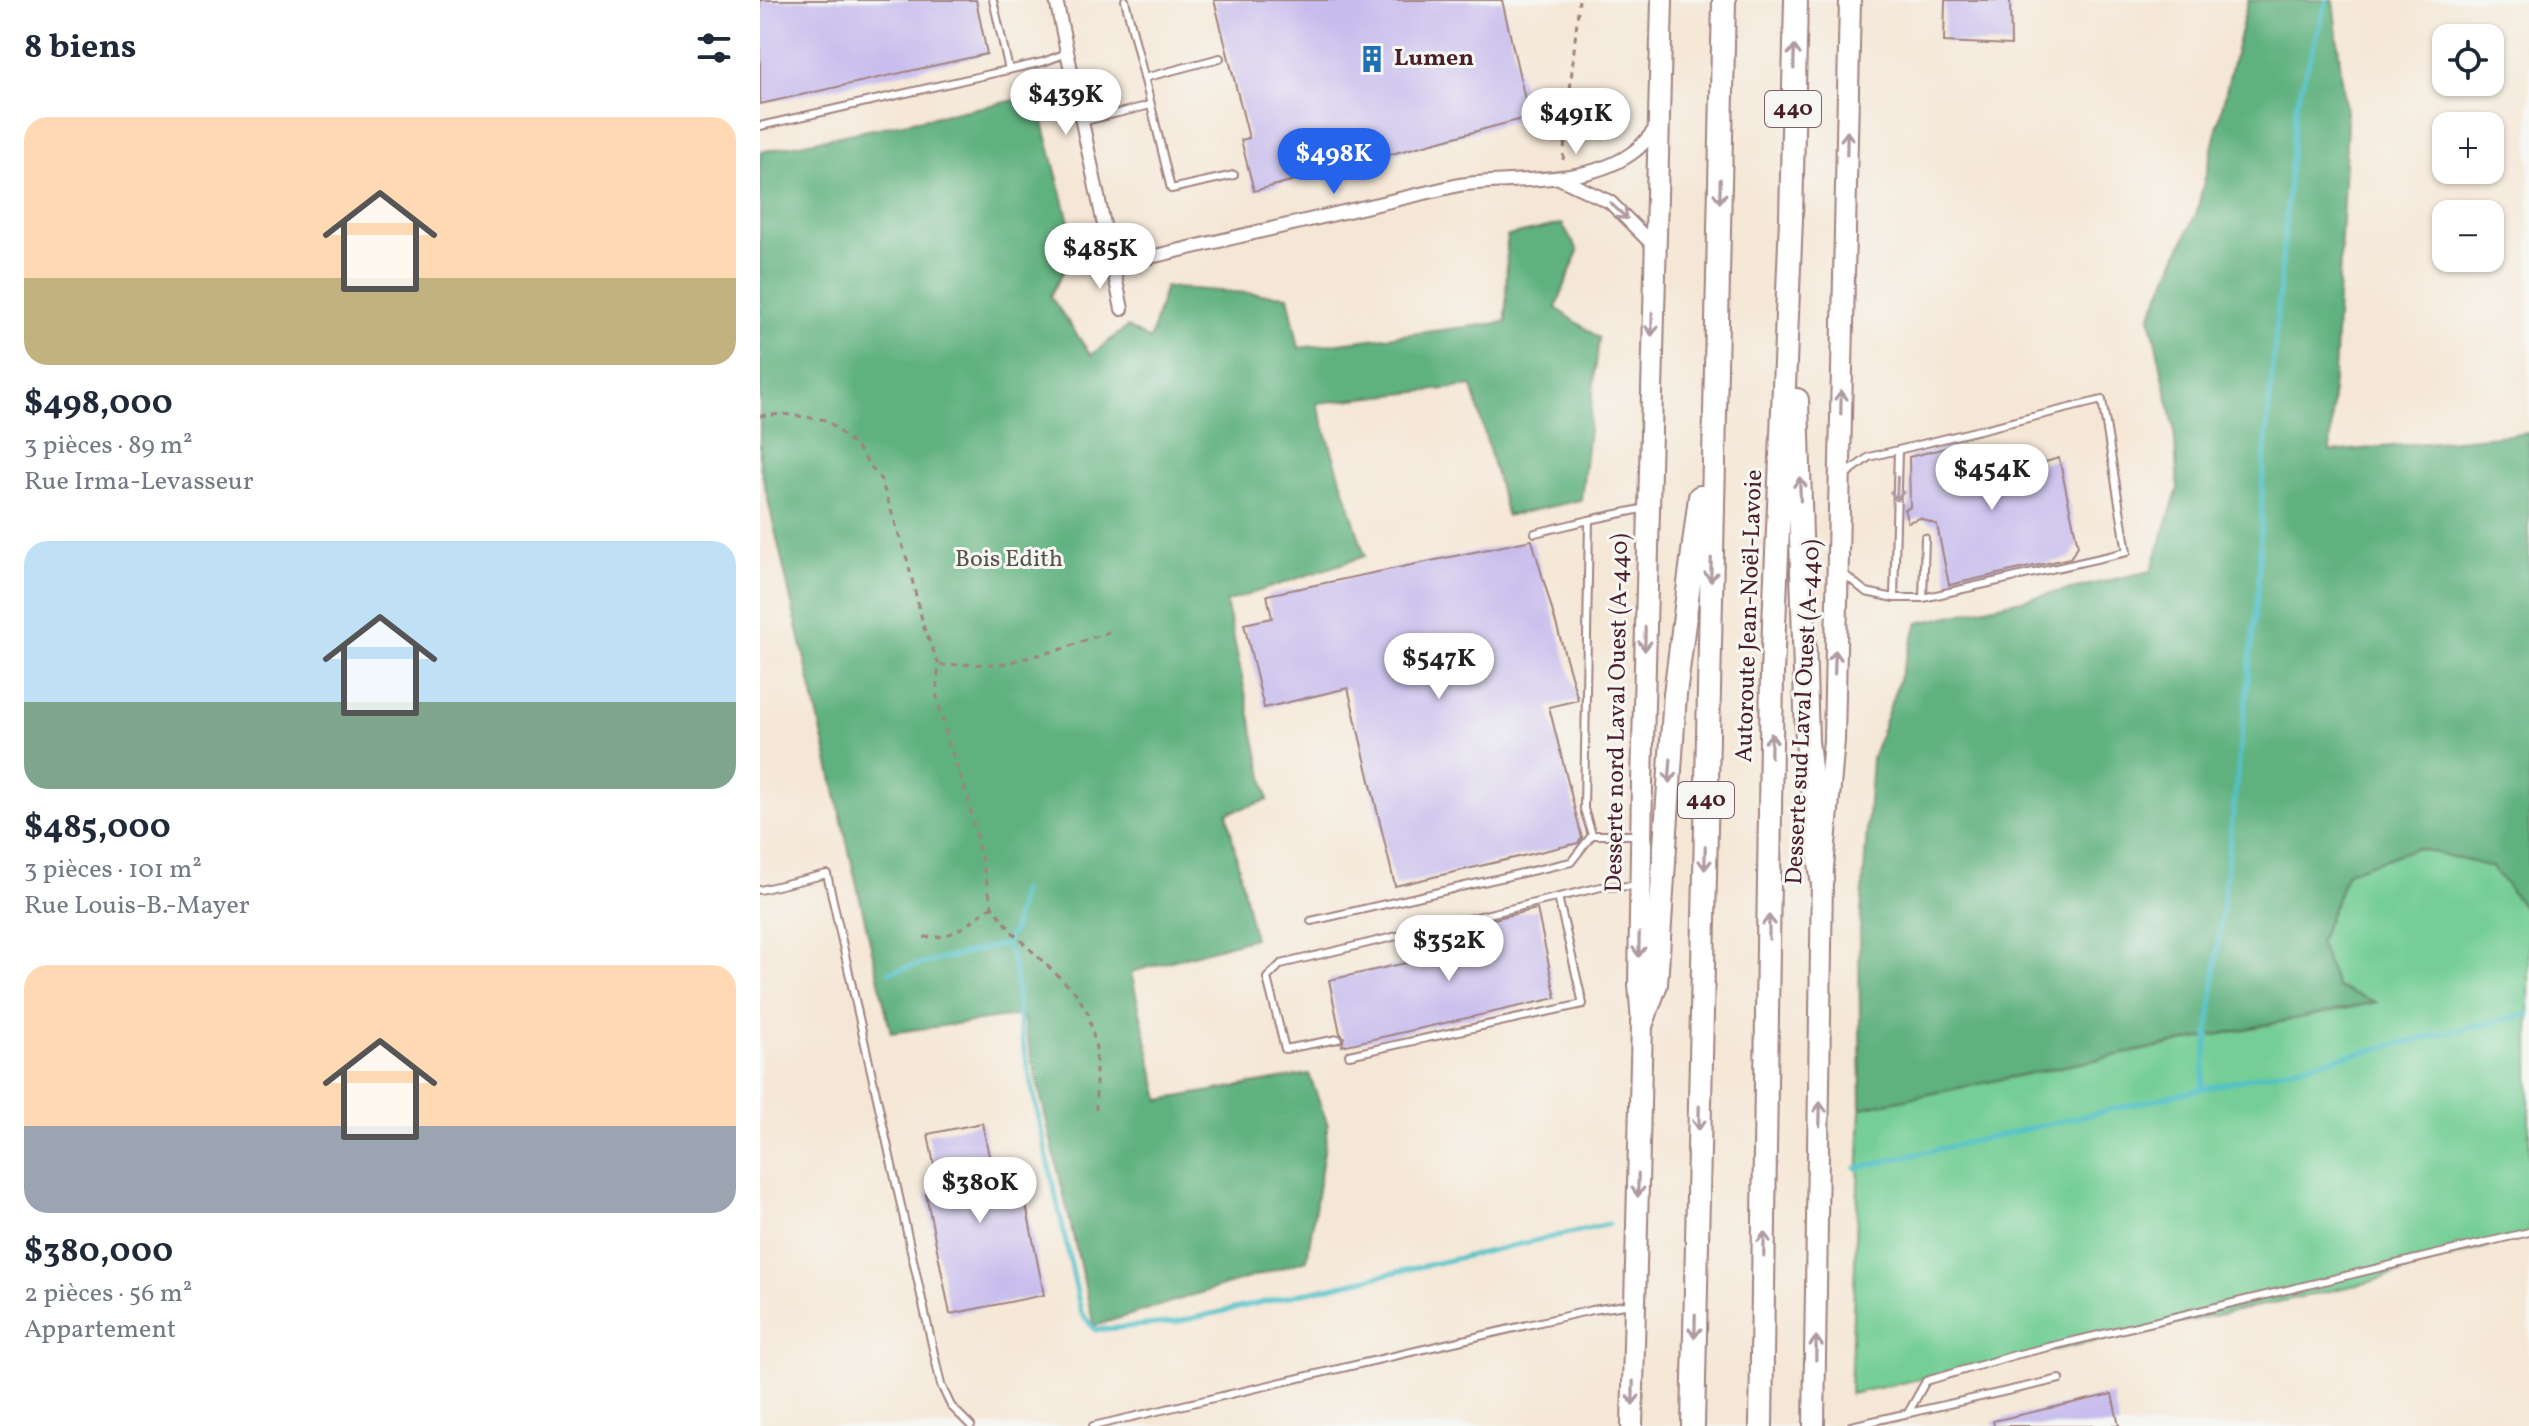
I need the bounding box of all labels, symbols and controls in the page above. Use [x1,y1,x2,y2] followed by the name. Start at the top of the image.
[2432,24,2504,272] map controls
[2432,24,2504,96] button: locate
[24,25,137,72] text: 8 biens
[692,26,736,70] icon: filters
[1394,42,1474,76] place label: Lumen
[1357,44,1387,74] building icon: Lumen
[1787,44,1802,71] one-way arrow
[1010,69,1122,137] pin: $439K
[1028,77,1104,113] text: $439K
[1520,88,1632,156] pin: $491K
[1765,91,1821,127] road number: 440
[1539,96,1613,132] text: $491K
[2432,112,2504,184] button: +
[1278,128,1390,196] pin: $498K
[1839,130,1855,157] one-way arrow
[1296,136,1372,172] text: $498K
[308,169,452,313] icon: home
[1712,177,1727,204] one-way arrow
[2432,200,2504,272] button: −
[1609,202,1629,220] one-way arrow
[1044,223,1156,291] pin: $485K
[1063,231,1137,267] text: $485K
[1644,310,1660,337] one-way arrow
[24,381,173,428] text: $498,000
[1834,389,1849,416] one-way arrow
[24,428,193,464] text: 3 pièces · 89 m²
[1936,444,2048,512] pin: $454K
[1954,452,2030,488] text: $454K
[24,464,254,500] text: Rue Irma-Levasseur
[1728,469,1772,763] street label: Autoroute Jean-Noël-Lavoie
[1889,475,1904,502] one-way arrow
[1792,476,1807,503] one-way arrow
[1598,533,1638,893] street label: Desserte nord Laval Ouest (A-440)
[1778,538,1830,886] street label: Desserte sud Laval Ouest (A-440)
[955,543,1063,577] park label: Bois Edith
[1703,556,1719,583] one-way arrow
[308,593,452,737] icon: home
[1637,625,1653,652] one-way arrow
[1383,633,1495,701] pin: $547K
[1402,641,1476,677] text: $547K
[1827,649,1843,676] one-way arrow
[1763,732,1778,759] one-way arrow
[1662,757,1677,784] one-way arrow
[1678,782,1734,818] road number: 440
[24,805,171,852] text: $485,000
[1697,844,1712,871] one-way arrow
[24,852,202,888] text: 3 pièces · 101 m²
[24,888,250,924] text: Rue Louis-B.-Mayer
[1761,914,1777,941] one-way arrow
[1393,915,1505,983] pin: $352K
[1413,923,1485,959] text: $352K
[1631,931,1647,958] one-way arrow
[308,1017,452,1161] icon: home
[1812,1101,1828,1128] one-way arrow
[1691,1104,1707,1131] one-way arrow
[924,1157,1036,1225] pin: $380K
[942,1165,1018,1201] text: $380K
[1631,1171,1646,1198] one-way arrow
[24,1229,173,1276] text: $380,000
[1757,1231,1772,1258] one-way arrow
[24,1276,192,1312] text: 2 pièces · 56 m²
[24,1312,176,1348] text: Appartement
[1687,1312,1703,1339] one-way arrow
[1808,1335,1823,1362] one-way arrow
[1625,1379,1641,1406] one-way arrow

